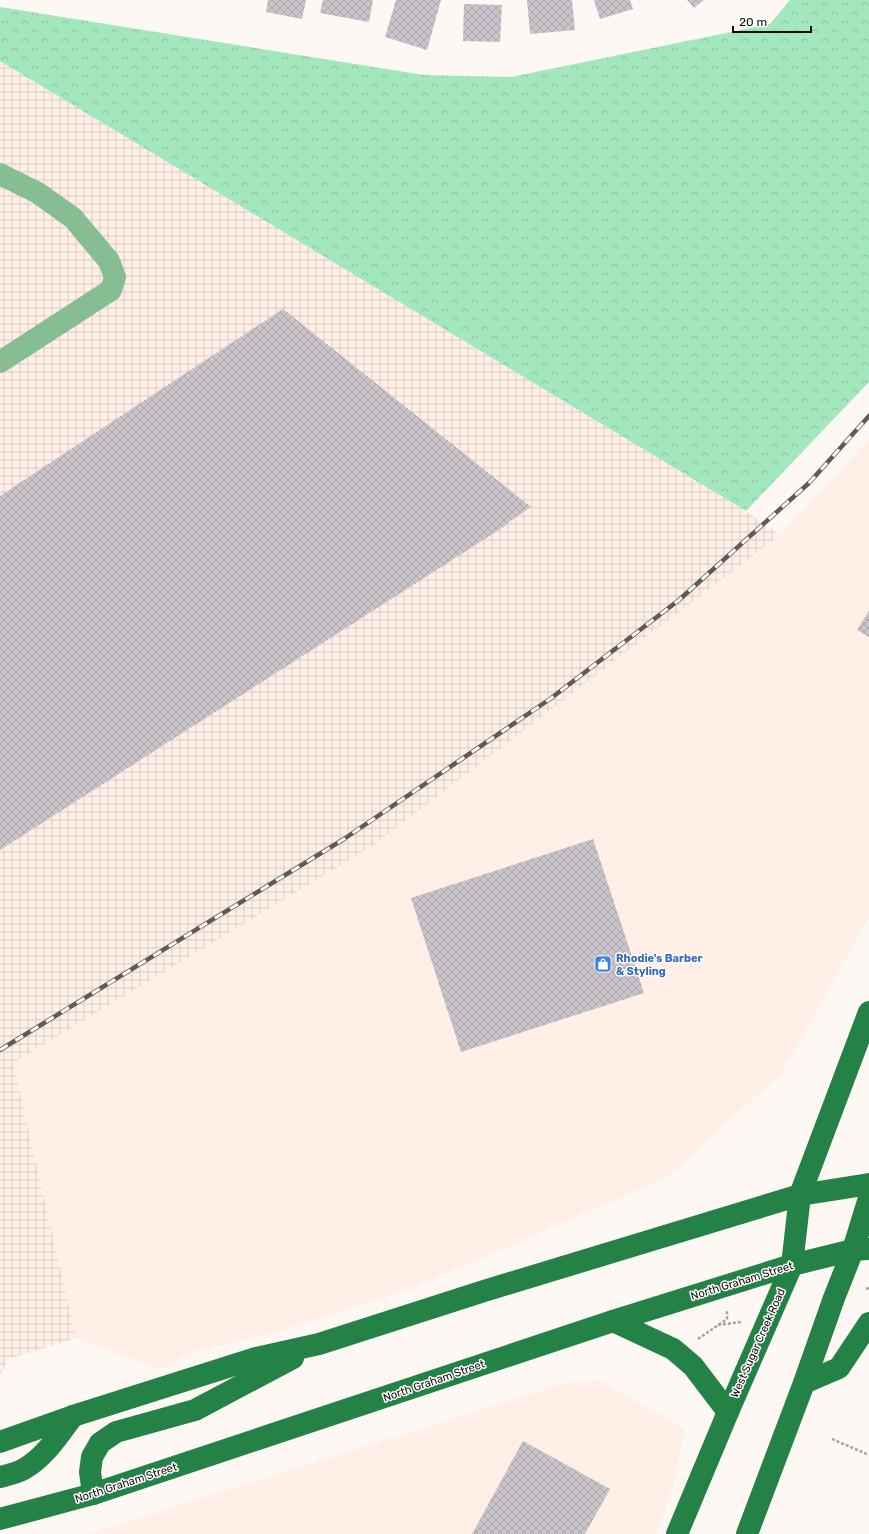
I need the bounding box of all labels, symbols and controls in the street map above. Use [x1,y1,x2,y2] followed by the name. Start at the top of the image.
[733,8,811,34] scale bar
[739,15,767,29] text: 20 m
[616,952,702,978] place label: Rhodie's Barber & Styling
[593,954,613,974] shop icon: Rhodie's Barber & Styling
[689,1259,796,1303] street label: North Graham Street
[728,1286,788,1400] street label: West Sugar Creek Road
[382,1357,487,1404] street label: North Graham Street
[73,1460,179,1506] street label: North Graham Street

